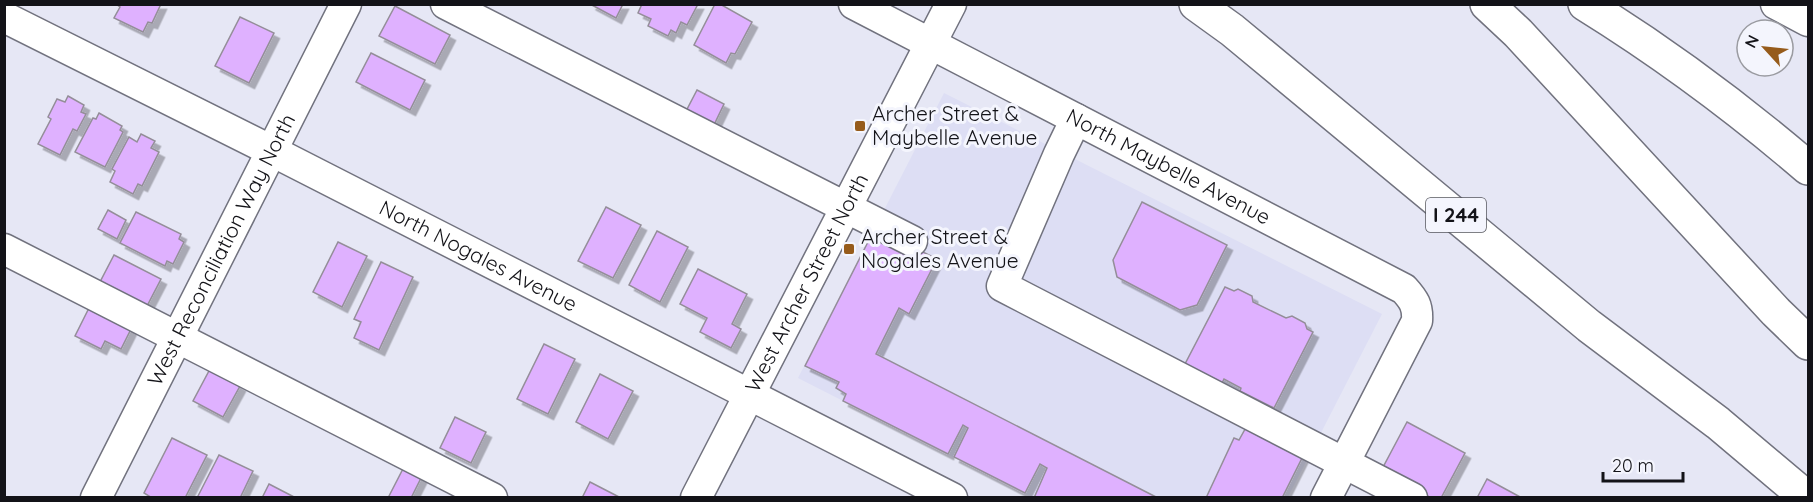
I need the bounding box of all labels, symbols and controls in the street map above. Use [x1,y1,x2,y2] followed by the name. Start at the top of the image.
[1735,18,1795,78] north arrow
[1740,31,1763,51] text: N
[872,100,1037,150] place label: Archer Street & Maybelle Avenue
[1062,102,1275,230] street label: North Maybelle Avenue
[141,109,300,390] street label: West Reconciliation Way North
[853,119,867,133] marker: Archer Street & Maybelle Avenue
[739,169,873,396] street label: West Archer Street North
[375,194,582,317] street label: North Nogales Avenue
[1426,198,1486,232] road number: I 244
[861,223,1019,273] place label: Archer Street & Nogales Avenue
[842,242,856,256] marker: Archer Street & Nogales Avenue
[1603,445,1682,483] scale bar
[1612,454,1654,477] text: 20 m

